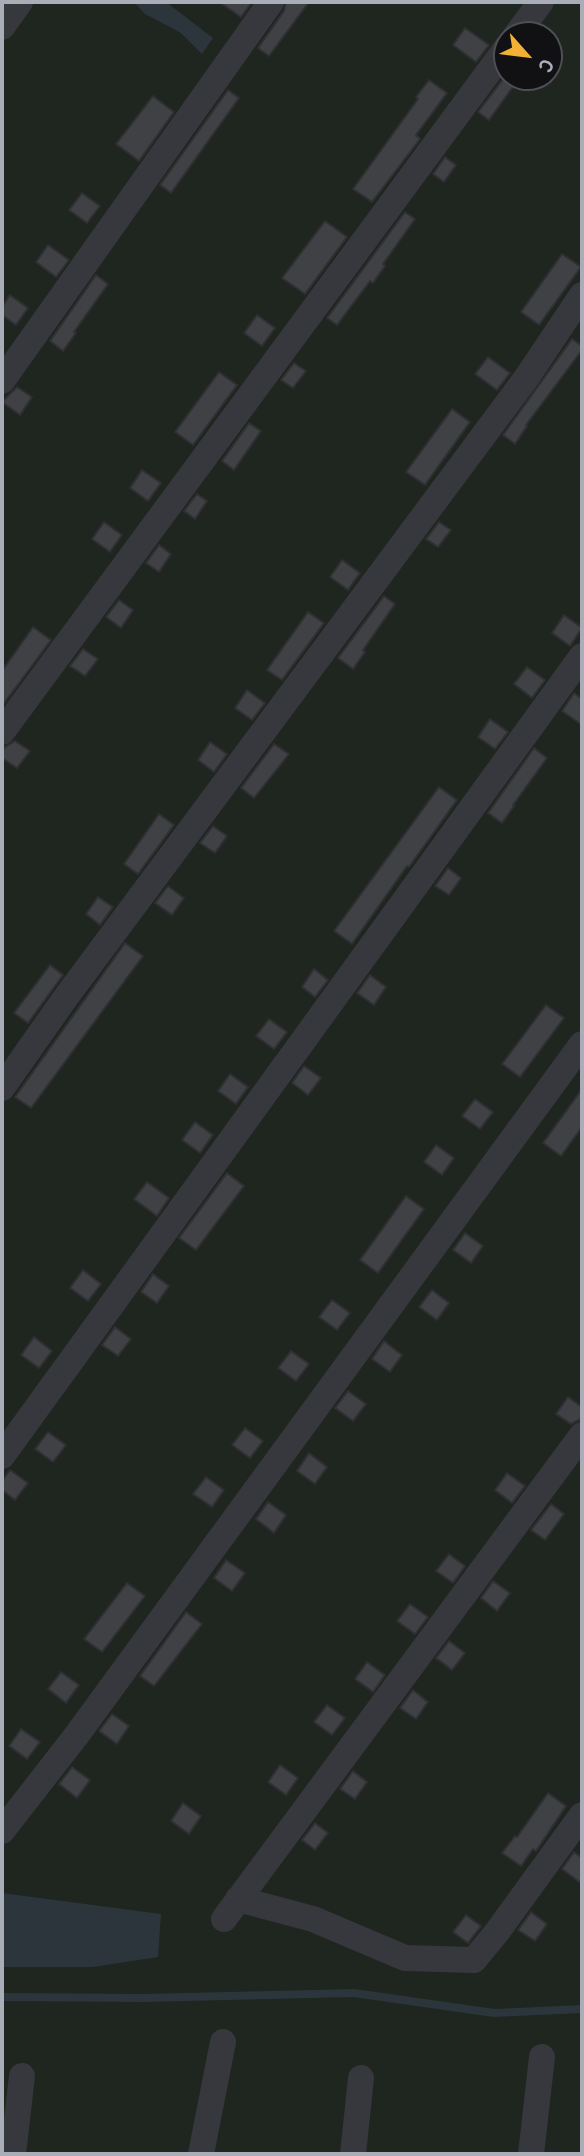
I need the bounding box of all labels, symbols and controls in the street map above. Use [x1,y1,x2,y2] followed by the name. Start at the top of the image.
[493,21,563,91] north arrow
[531,54,558,76] text: С

